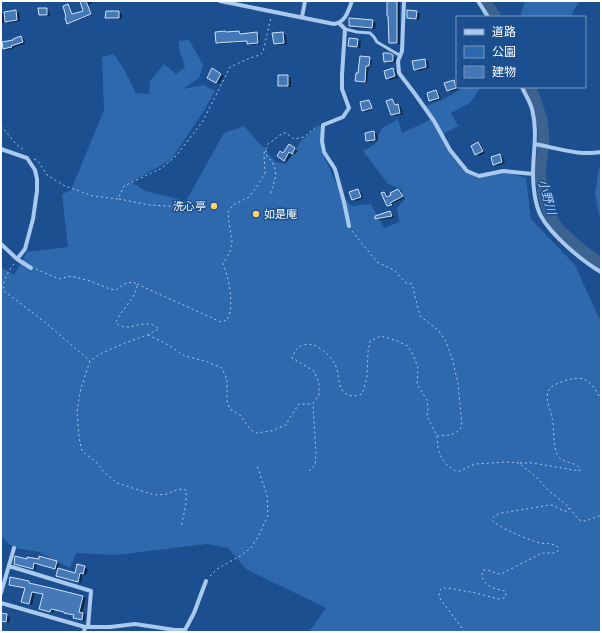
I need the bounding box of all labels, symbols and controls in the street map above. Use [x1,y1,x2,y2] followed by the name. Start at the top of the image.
[456,16,586,88] legend
[492,23,516,40] text: 道路
[492,43,516,60] text: 公園
[492,63,516,80] text: 建物
[534,177,561,218] water label: 小野川
[173,198,206,213] place label: 洗心亭
[209,201,219,211] marker: 洗心亭
[264,206,297,221] place label: 如是庵
[251,209,261,219] marker: 如是庵

